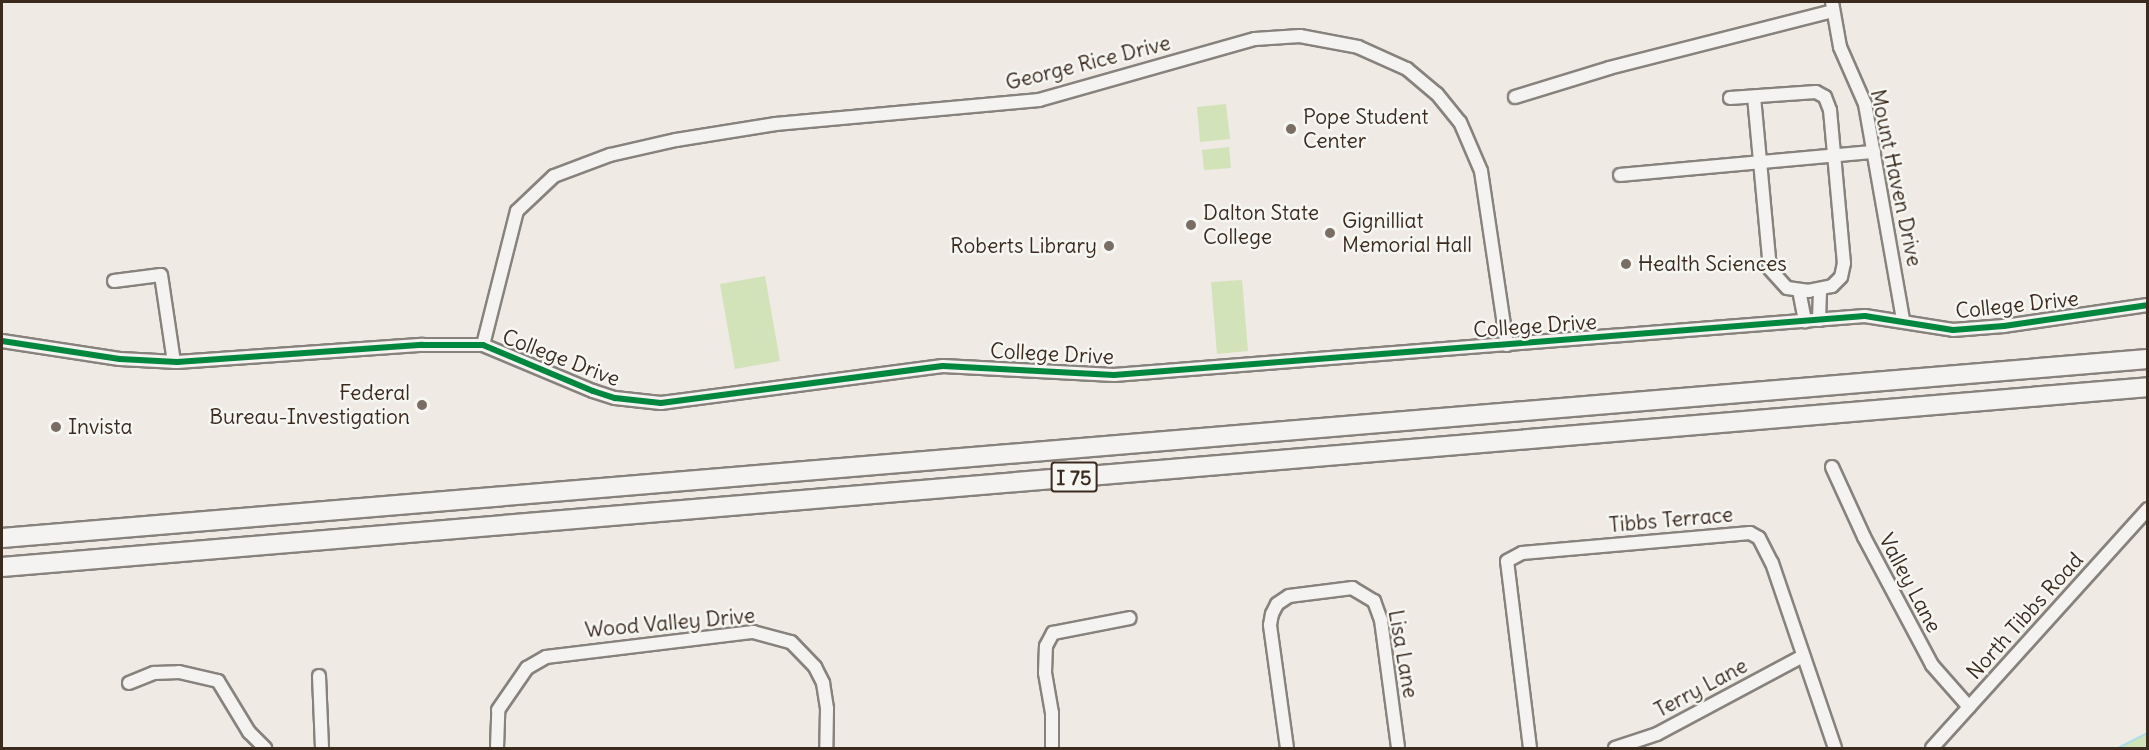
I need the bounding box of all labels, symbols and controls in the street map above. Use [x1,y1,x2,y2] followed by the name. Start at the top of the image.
[1003,30,1173,96] street label: George Rice Drive
[1865,87,1927,269] street label: Mount Haven Drive
[1303,104,1428,154] place label: Pope Student Center
[1284,122,1298,136] marker: Pope Student Center
[1203,200,1319,250] place label: Dalton State College
[1342,208,1472,258] place label: Gignilliat Memorial Hall
[1184,218,1198,232] marker: Dalton State College
[1323,226,1337,240] marker: Gignilliat Memorial Hall
[950,233,1097,259] place label: Roberts Library
[1102,239,1116,253] marker: Roberts Library
[1638,251,1787,277] place label: Health Sciences
[1619,257,1633,271] marker: Health Sciences
[1954,286,2080,324] street label: College Drive
[1472,309,1598,343] street label: College Drive
[499,324,623,392] street label: College Drive
[990,338,1114,370] street label: College Drive
[209,380,410,430] place label: Federal Bureau-Investigation
[415,398,429,412] marker: Federal Bureau-Investigation
[68,414,133,440] place label: Invista
[49,420,63,434] marker: Invista
[1050,460,1098,494] road number: I 75
[1608,502,1734,538] street label: Tibbs Terrace
[1873,529,1947,637] street label: Valley Lane
[1962,548,2088,684] street label: North Tibbs Road
[584,603,756,643] street label: Wood Valley Drive
[1383,608,1423,700] street label: Lisa Lane
[1650,653,1752,723] street label: Terry Lane

